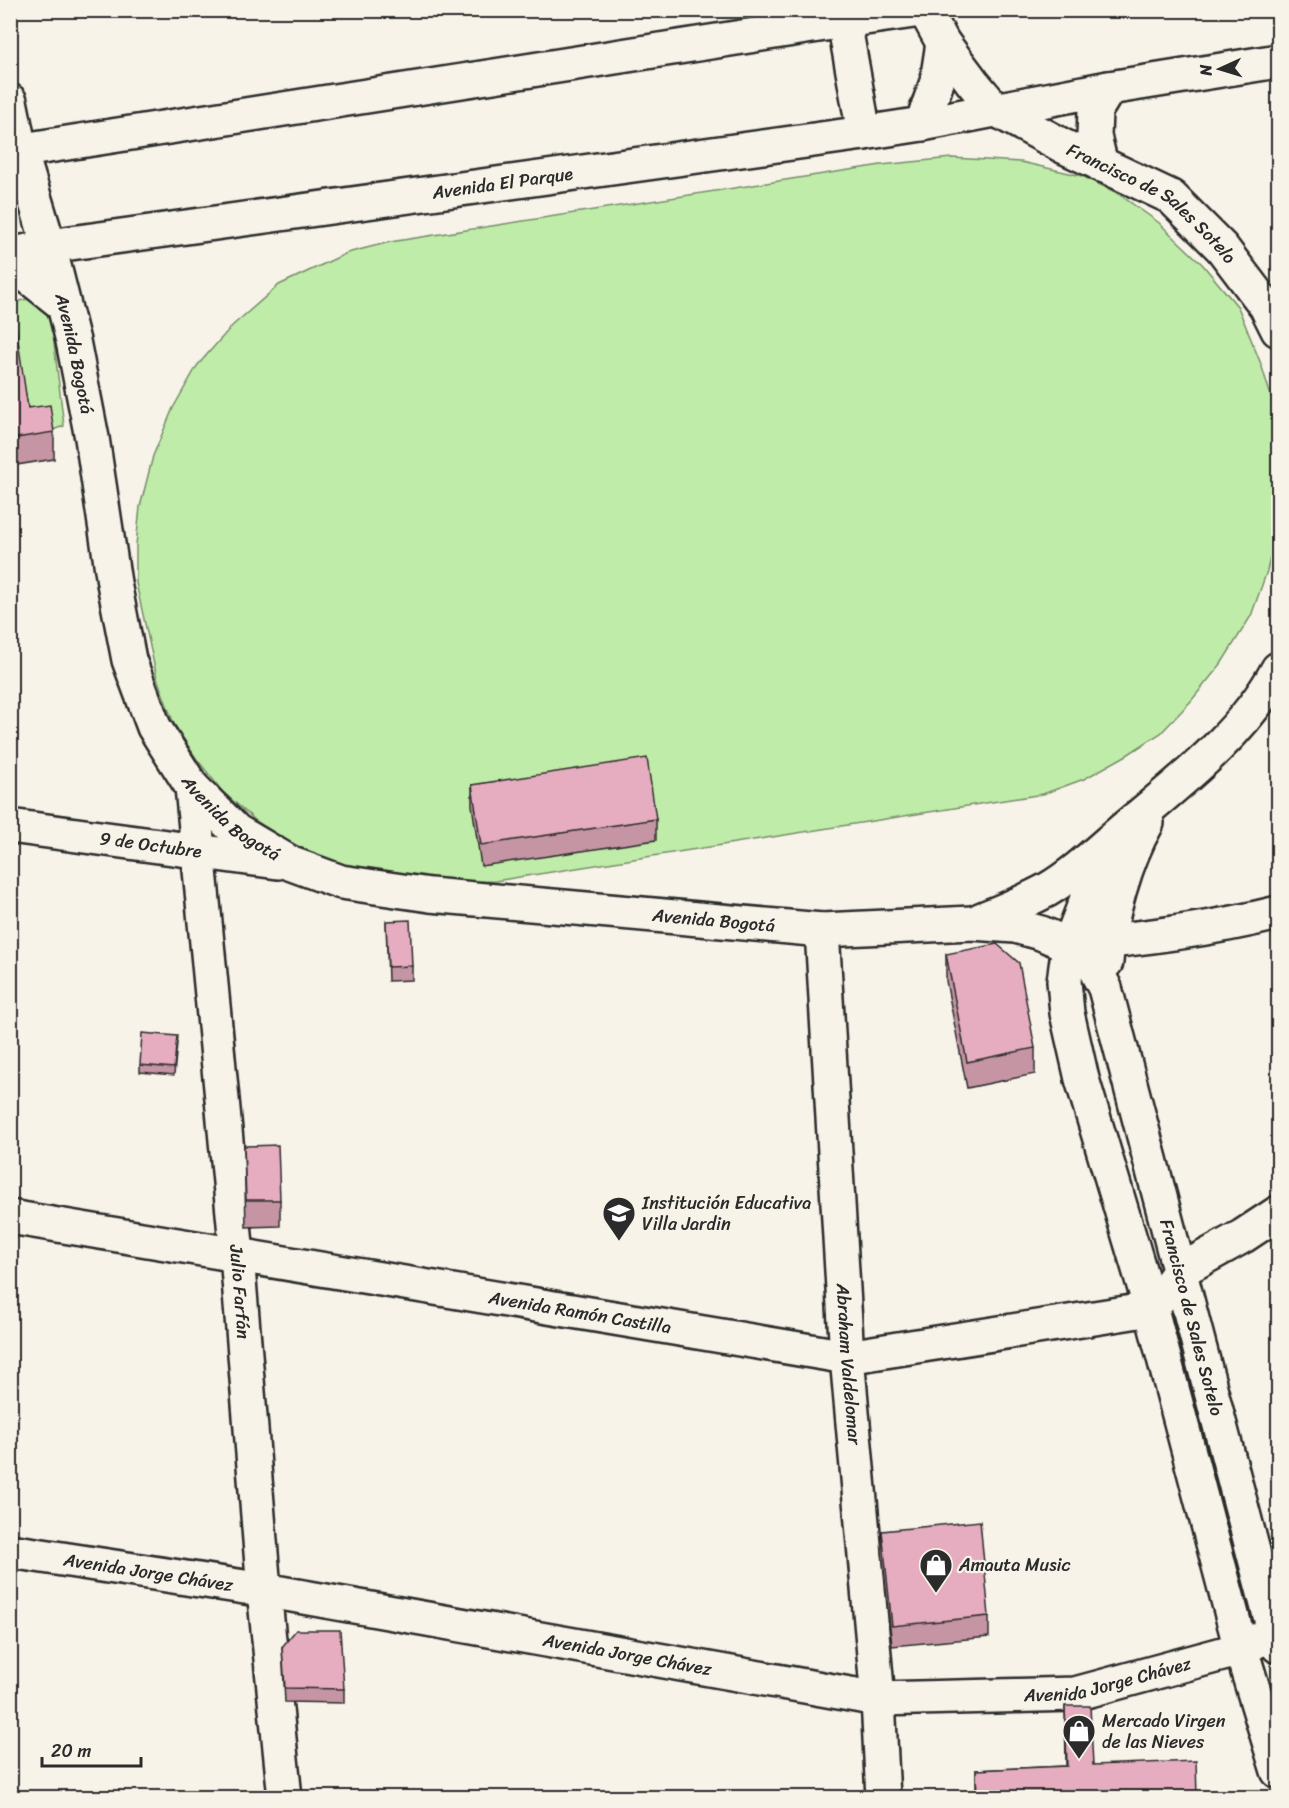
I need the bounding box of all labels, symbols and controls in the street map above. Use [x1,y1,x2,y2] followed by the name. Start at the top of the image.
[1190,39,1250,99] north arrow
[1191,63,1220,78] text: N
[1061,134,1245,271] street label: Francisco de Sales Sotelo
[429,157,575,209] street label: Avenida El Parque
[45,289,103,417] street label: Avenida Bogotá
[172,768,287,870] street label: Avenida Bogotá
[98,822,204,868] street label: 9 de Octubre
[650,899,776,942] street label: Avenida Bogotá
[641,1187,811,1240] place label: Institución Educativa Villa Jardin
[601,1195,637,1242] school or university icon: Institución Educativa Villa Jardin
[1150,1215,1233,1419] street label: Francisco de Sales Sotelo
[220,1242,260,1340] street label: Julio Farfán
[485,1281,674,1343] street label: Avenida Ramón Castilla
[827,1281,871,1448] street label: Abraham Valdelomar
[61,1543,236,1601] street label: Avenida Jorge Chávez
[918,1547,954,1594] shop icon: Amauta Music
[958,1549,1071,1581] place label: Amauta Music
[540,1624,715,1685] street label: Avenida Jorge Chávez
[1023,1647,1195,1711] street label: Avenida Jorge Chávez
[1102,1705,1226,1758] place label: Mercado Virgen de las Nieves
[1061,1713,1097,1760] shop icon: Mercado Virgen de las Nieves
[42,1730,141,1768] scale bar
[51,1735,91,1767] text: 20 m

